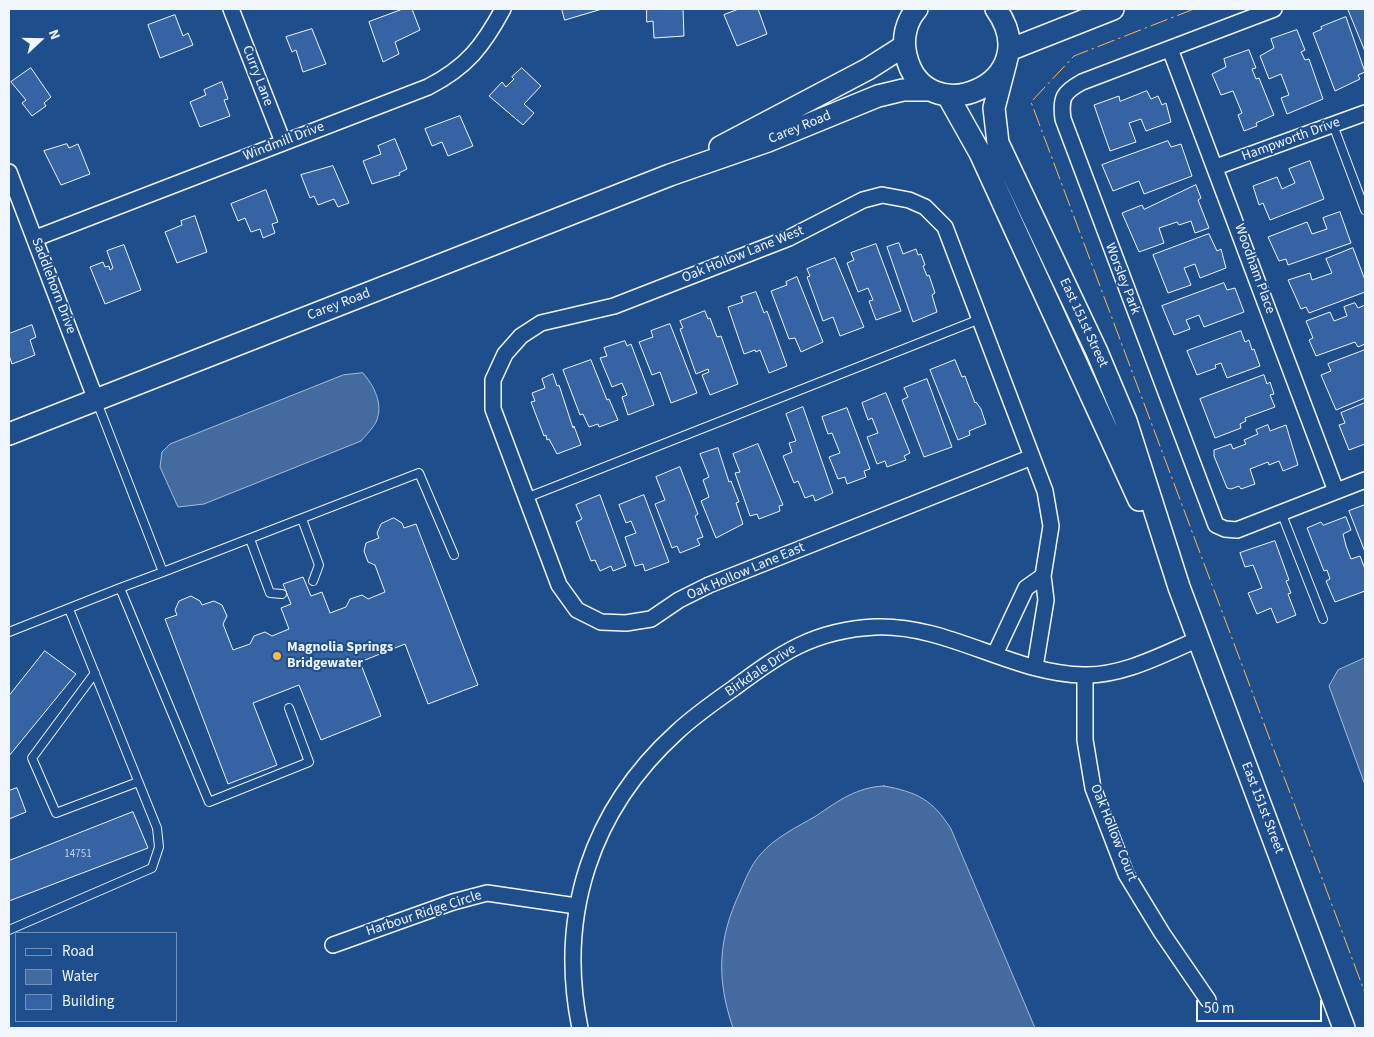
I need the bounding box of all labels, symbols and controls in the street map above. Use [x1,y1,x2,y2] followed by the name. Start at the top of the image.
[15,15,65,65] north arrow
[43,27,65,43] text: N
[238,43,276,109] street label: Curry Lane
[766,108,834,148] street label: Carey Road
[1240,114,1342,166] street label: Hampworth Drive
[241,119,327,165] street label: Windmill Drive
[1230,222,1278,316] street label: Woodham Place
[680,223,806,287] street label: Oak Hollow Lane West
[27,236,79,336] street label: Saddlehorn Drive
[1101,241,1143,317] street label: Worsley Park
[1055,276,1111,370] street label: East 151st Street
[305,285,373,325] street label: Carey Road
[685,540,807,604] street label: Oak Hollow Lane East
[287,640,393,672] place label: Magnolia Springs Bridgewater
[722,641,800,701] street label: Birkdale Drive
[271,650,283,662] marker: Magnolia Springs Bridgewater
[1237,760,1287,856] street label: East 151st Street
[1086,782,1140,884] street label: Oak Hollow Court
[64,848,92,862] house number: 14751
[364,887,484,941] street label: Harbour Ridge Circle
[15,932,178,1022] legend
[62,941,94,962] text: Road
[62,966,98,987] text: Water
[1199,990,1325,1022] scale bar
[62,991,114,1012] text: Building
[1204,998,1234,1019] text: 50 m

